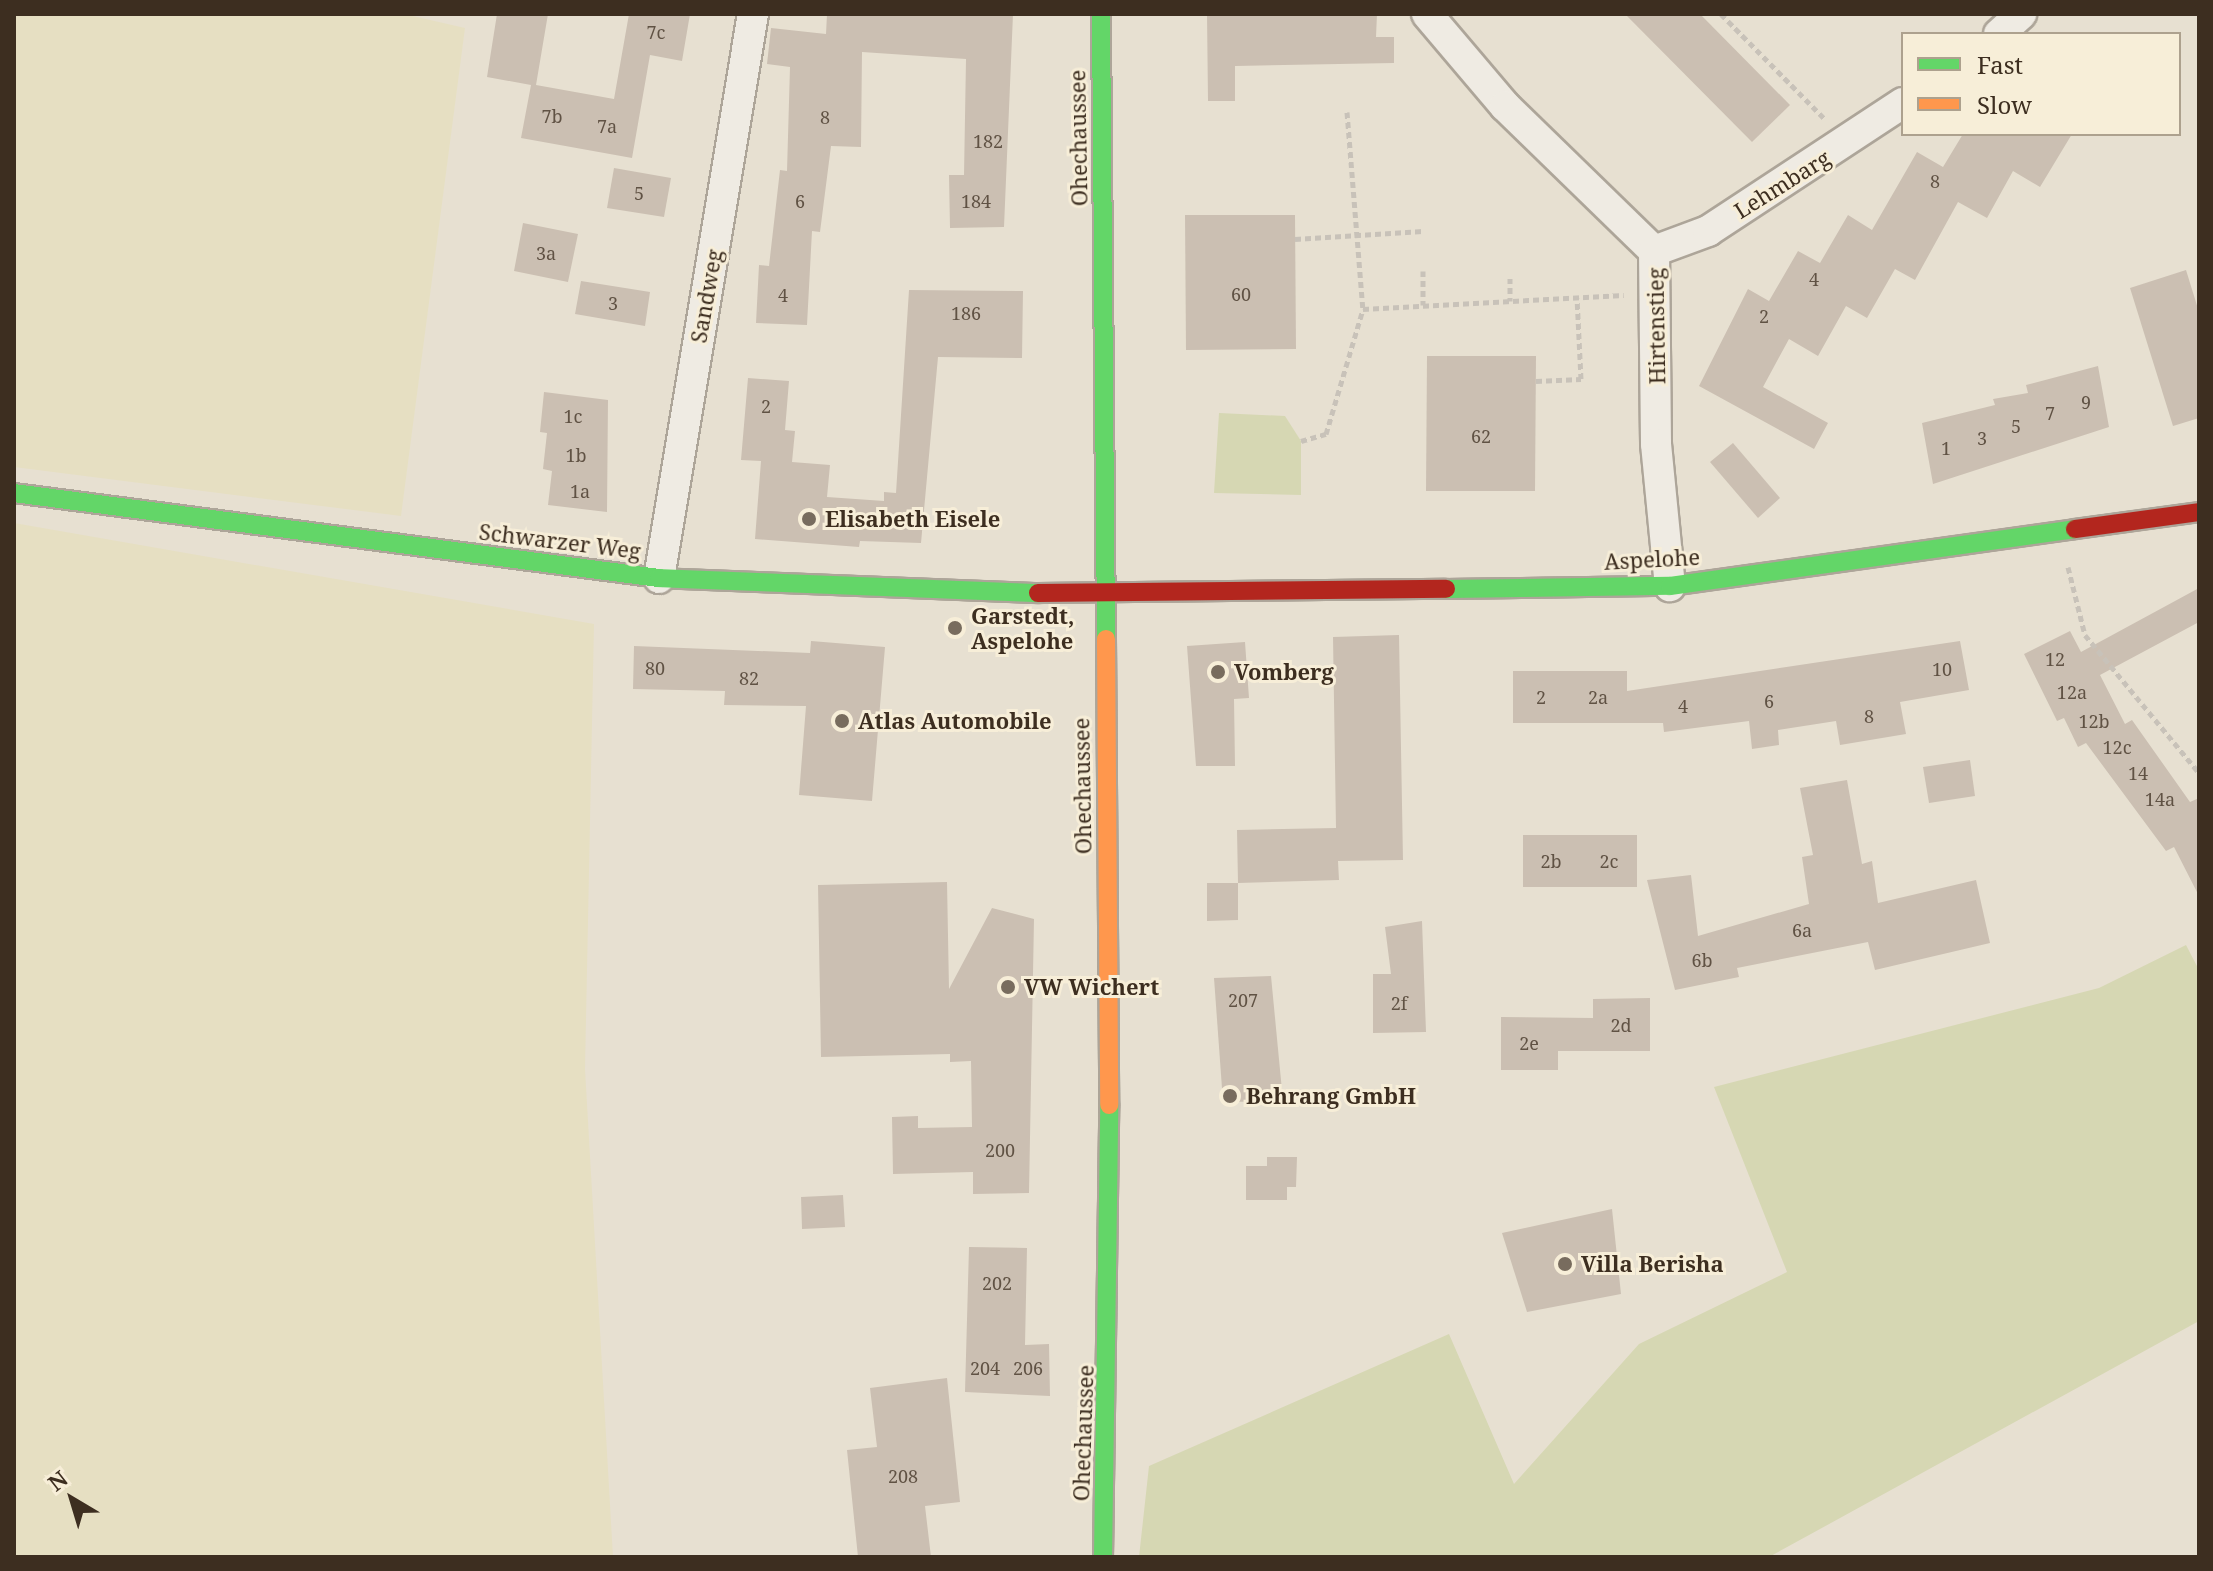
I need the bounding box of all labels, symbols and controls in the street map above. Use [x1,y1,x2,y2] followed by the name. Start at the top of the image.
[647,21,665,43] house number: 7c
[1901,32,2181,136] legend
[1977,48,2023,81] text: Fast
[1064,69,1092,207] street label: Ohechaussee
[1977,88,2032,121] text: Slow
[541,105,563,127] house number: 7b
[820,106,830,128] house number: 8
[597,115,617,137] house number: 7a
[973,130,1003,152] house number: 182
[1729,144,1835,224] street label: Lehmbarg
[1930,170,1940,192] house number: 8
[634,182,644,204] house number: 5
[795,190,805,212] house number: 6
[961,190,991,212] house number: 184
[536,242,556,264] house number: 3a
[685,247,727,345] street label: Sandweg
[1642,267,1670,385] street label: Hirtenstieg
[1809,268,1819,290] house number: 4
[1231,283,1251,305] house number: 60
[778,284,788,306] house number: 4
[608,292,618,314] house number: 3
[951,302,981,324] house number: 186
[1759,305,1769,327] house number: 2
[2081,391,2091,413] house number: 9
[761,395,771,417] house number: 2
[2045,402,2055,424] house number: 7
[564,405,582,427] house number: 1c
[2011,415,2021,437] house number: 5
[1471,425,1491,447] house number: 62
[1977,427,1987,449] house number: 3
[1941,437,1951,459] house number: 1
[565,444,587,466] house number: 1b
[570,480,590,502] house number: 1a
[825,506,1000,532] place label: Elisabeth Eisele
[800,510,818,528] marker: Elisabeth Eisele
[478,518,642,564] street label: Schwarzer Weg
[1603,543,1701,575] street label: Aspelohe
[971,602,1074,654] place label: Garstedt, Aspelohe
[946,619,964,637] marker: Garstedt, Aspelohe
[2045,648,2065,670] house number: 12
[645,657,665,679] house number: 80
[1932,658,1952,680] house number: 10
[1234,659,1334,685] place label: Vomberg
[1209,663,1227,681] marker: Vomberg
[739,667,759,689] house number: 82
[2057,681,2087,703] house number: 12a
[1536,686,1546,708] house number: 2
[1588,686,1608,708] house number: 2a
[1764,690,1774,712] house number: 6
[1678,695,1688,717] house number: 4
[1864,705,1874,727] house number: 8
[858,708,1051,734] place label: Atlas Automobile
[2078,710,2110,732] house number: 12b
[833,712,851,730] marker: Atlas Automobile
[1068,717,1096,855] street label: Ohechaussee
[2103,736,2131,758] house number: 12c
[2128,762,2148,784] house number: 14
[2145,788,2175,810] house number: 14a
[1540,850,1562,872] house number: 2b
[1600,850,1618,872] house number: 2c
[1792,919,1812,941] house number: 6a
[1691,949,1713,971] house number: 6b
[1024,974,1159,1000] place label: VW Wichert
[999,978,1017,996] marker: VW Wichert
[1228,989,1258,1011] house number: 207
[1391,992,1407,1014] house number: 2f
[1610,1014,1632,1036] house number: 2d
[1519,1032,1539,1054] house number: 2e
[1246,1083,1416,1109] place label: Behrang GmbH
[1221,1087,1239,1105] marker: Behrang GmbH
[985,1139,1015,1161] house number: 200
[1581,1251,1724,1277] place label: Villa Berisha
[1556,1255,1574,1273] marker: Villa Berisha
[982,1272,1012,1294] house number: 202
[970,1357,1000,1379] house number: 204
[1013,1357,1043,1379] house number: 206
[1067,1364,1099,1502] street label: Ohechaussee
[32,1459,112,1539] north arrow
[41,1463,73,1497] text: N
[888,1465,918,1487] house number: 208

